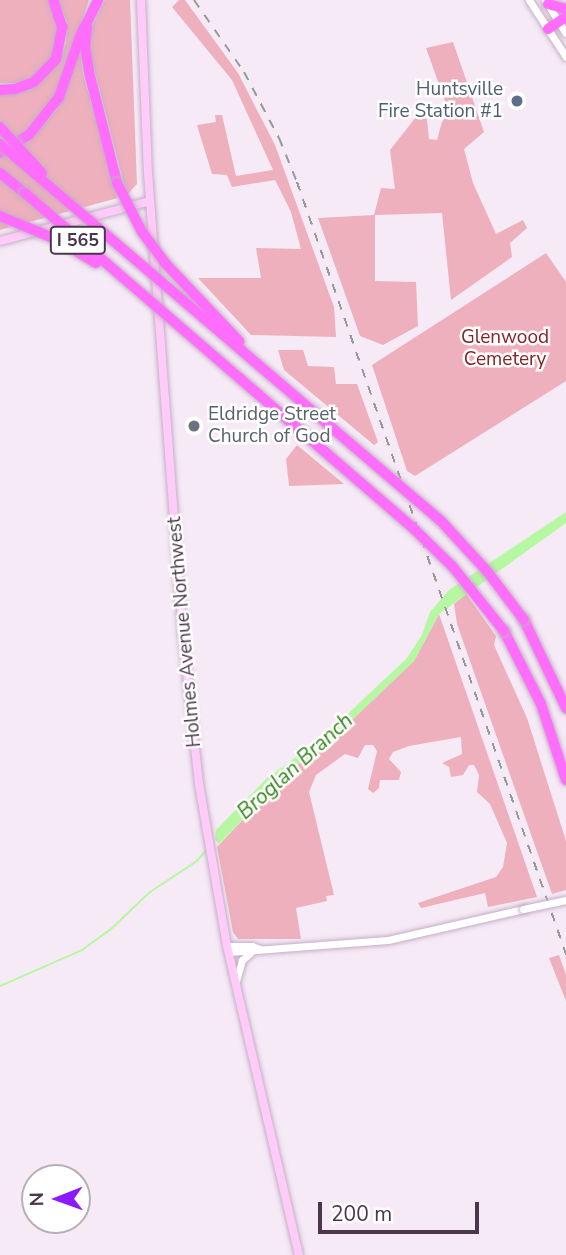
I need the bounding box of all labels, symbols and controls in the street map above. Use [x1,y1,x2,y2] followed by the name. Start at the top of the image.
[378,79,503,123] place label: Huntsville Fire Station #1
[509,93,525,109] marker: Huntsville Fire Station #1
[48,226,108,254] road number: I 565
[461,327,549,371] park label: Glenwood Cemetery
[208,404,336,448] place label: Eldridge Street Church of God
[186,418,202,434] marker: Eldridge Street Church of God
[164,516,206,748] street label: Holmes Avenue Northwest
[232,708,358,824] water label: Broglan Branch
[21,1164,91,1234] north arrow
[321,1188,482,1232] scale bar
[24,1192,50,1207] text: N
[331,1200,392,1228] text: 200 m

